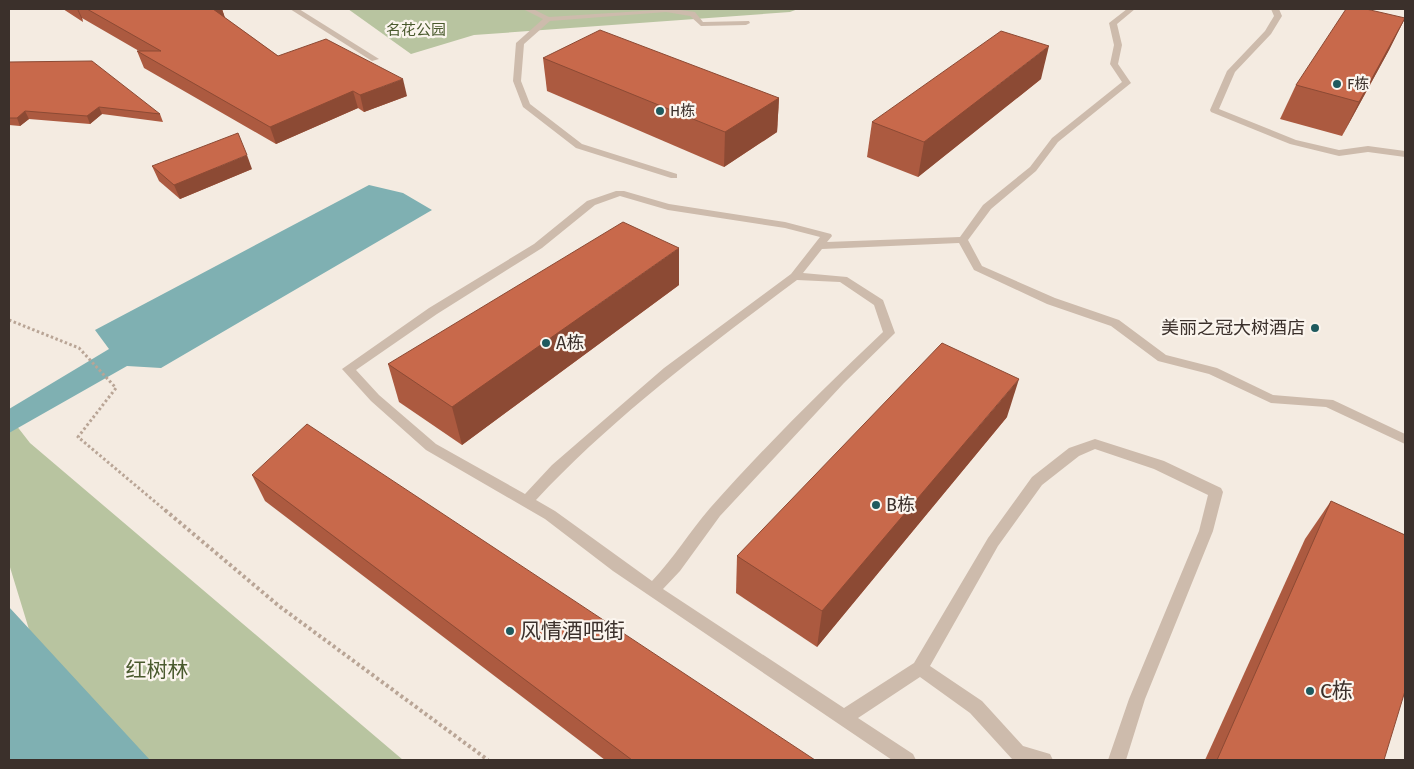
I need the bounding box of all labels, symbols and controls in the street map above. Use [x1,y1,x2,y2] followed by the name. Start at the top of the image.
[386,21,446,39] park label: 名花公园
[1347,75,1369,93] place label: F栋
[1331,78,1343,90] marker: F栋
[670,102,695,120] place label: H栋
[654,105,666,117] marker: H栋
[1161,317,1305,339] place label: 美丽之冠大树酒店
[1309,322,1321,334] marker: 美丽之冠大树酒店
[556,332,584,354] place label: A栋
[540,337,552,349] marker: A栋
[886,494,915,516] place label: B栋
[870,499,882,511] marker: B栋
[520,618,625,644] place label: 风情酒吧街
[504,625,516,637] marker: 风情酒吧街
[126,657,189,683] park label: 红树林
[1320,678,1353,704] place label: C栋
[1304,685,1316,697] marker: C栋

